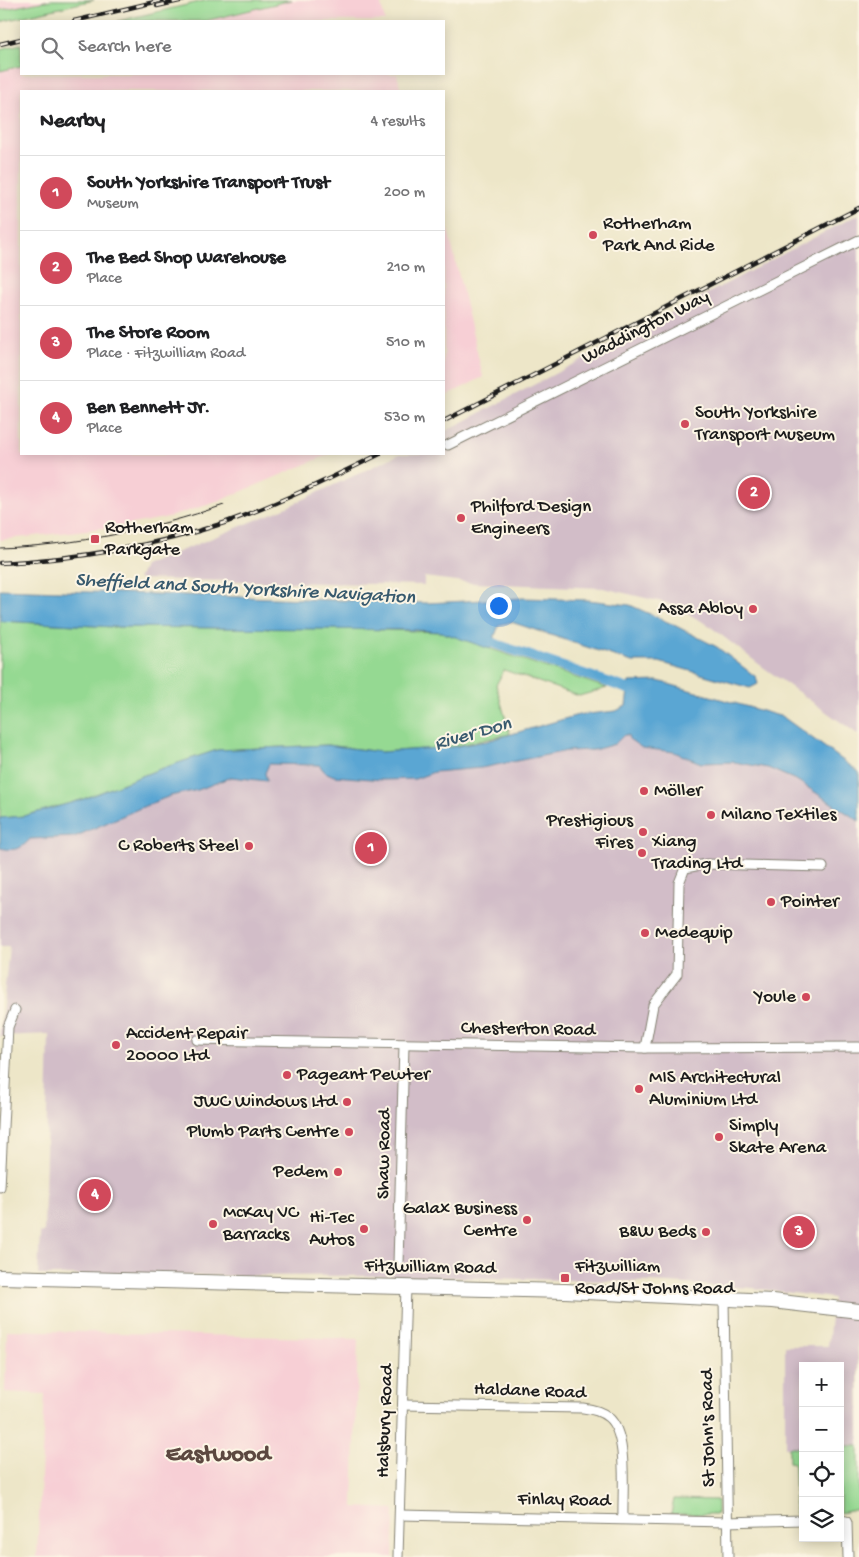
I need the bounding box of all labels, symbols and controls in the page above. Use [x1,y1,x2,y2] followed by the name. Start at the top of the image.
[20,20,445,75] search box
[38,34,66,62] icon: search
[78,36,172,59] text: Search here
[40,110,105,135] text: Nearby
[370,113,425,132] text: 4 results
[87,172,330,195] text: South Yorkshire Transport Trust
[53,184,59,203] text: 1
[384,184,425,203] text: 200 m
[87,195,139,214] text: Museum
[602,213,715,258] place label: Rotherham Park And Ride
[587,229,599,241] marker: Rotherham Park And Ride
[87,247,286,270] text: The Bed Shop Warehouse
[52,259,60,278] text: 2
[386,259,425,278] text: 210 m
[87,270,122,289] text: Place
[578,286,714,370] street label: Waddington Way
[87,322,209,345] text: The Store Room
[52,334,60,353] text: 3
[386,334,425,353] text: 510 m
[87,345,245,364] text: Place · Fitzwilliam Road
[87,397,210,420] text: Ben Bennett Jr.
[694,402,836,447] place label: South Yorkshire Transport Museum
[52,409,60,428] text: 4
[384,409,425,428] text: 530 m
[679,418,691,430] marker: South Yorkshire Transport Museum
[87,420,122,439] text: Place
[738,474,770,512] pin: 2
[470,496,591,541] place label: Philford Design Engineers
[455,512,467,524] marker: Philford Design Engineers
[104,517,194,562] place label: Rotherham Parkgate
[89,533,101,545] marker: Rotherham Parkgate
[74,570,416,610] water label: Sheffield and South Yorkshire Navigation
[486,593,512,619] your location
[658,598,744,621] place label: Assa Abloy
[747,603,759,615] marker: Assa Abloy
[432,713,514,757] water label: River Don
[654,780,704,803] place label: Möller
[638,785,650,797] marker: Möller
[721,804,837,827] place label: Milano Textiles
[705,809,717,821] marker: Milano Textiles
[545,810,634,855] place label: Prestigious Fires
[637,826,649,838] marker: Prestigious Fires
[355,829,387,867] pin: 1
[651,831,744,876] place label: Xiang Trading Ltd
[118,835,239,858] place label: C Roberts Steel
[243,840,255,852] marker: C Roberts Steel
[636,847,648,859] marker: Xiang Trading Ltd
[780,891,841,914] place label: Pointer
[765,896,777,908] marker: Pointer
[655,922,733,945] place label: Medequip
[639,927,651,939] marker: Medequip
[752,986,796,1009] place label: Youle
[800,991,812,1003] marker: Youle
[461,1017,597,1043] street label: Chesterton Road
[126,1023,249,1068] place label: Accident Repair 20000 Ltd
[110,1039,122,1051] marker: Accident Repair 20000 Ltd
[296,1064,432,1087] place label: Pageant Pewter
[649,1067,781,1112] place label: MIS Architectural Aluminium Ltd
[281,1069,293,1081] marker: Pageant Pewter
[633,1083,645,1095] marker: MIS Architectural Aluminium Ltd
[194,1091,339,1114] place label: JWC Windows Ltd
[341,1096,353,1108] marker: JWC Windows Ltd
[373,1107,397,1199] street label: Shaw Road
[729,1115,828,1160] place label: Simply Skate Arena
[186,1121,339,1144] place label: Plumb Parts Centre
[343,1126,355,1138] marker: Plumb Parts Centre
[713,1131,725,1143] marker: Simply Skate Arena
[272,1161,329,1184] place label: Pedem
[332,1166,344,1178] marker: Pedem
[79,1176,111,1214] pin: 4
[403,1198,518,1243] place label: Galax Business Centre
[222,1202,300,1247] place label: McKay VC Barracks
[309,1207,355,1252] place label: Hi-Tec Autos
[783,1213,815,1251] pin: 3
[521,1214,533,1226] marker: Galax Business Centre
[207,1218,219,1230] marker: McKay VC Barracks
[618,1221,697,1244] place label: B&W Beds
[358,1223,370,1235] marker: Hi-Tec Autos
[700,1226,712,1238] marker: B&W Beds
[363,1255,498,1281] street label: Fitzwilliam Road
[574,1256,736,1301] place label: Fitzwilliam Road/St Johns Road
[559,1272,571,1284] marker: Fitzwilliam Road/St Johns Road
[373,1362,400,1478] street label: Halsbury Road
[799,1362,844,1542] map controls
[799,1362,844,1407] button: +
[696,1367,722,1487] street label: St John's Road
[474,1379,588,1406] street label: Haldane Road
[799,1407,844,1452] button: −
[166,1441,273,1470] district label: Eastwood
[799,1452,844,1497] button: locate
[516,1489,613,1513] street label: Finlay Road
[799,1497,844,1542] button: layers

